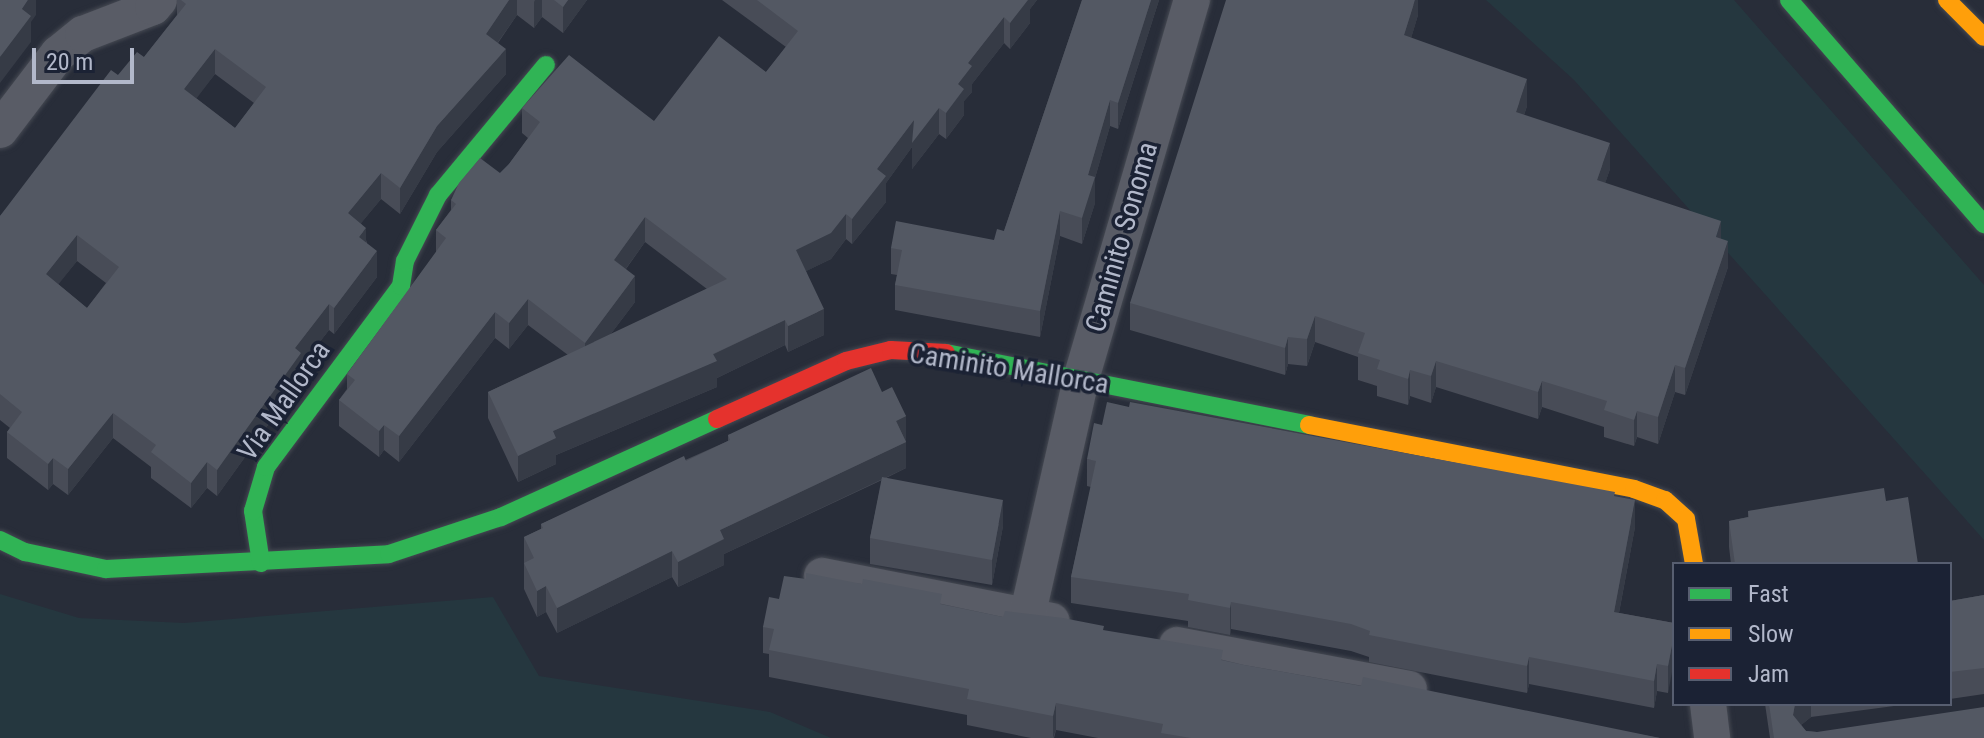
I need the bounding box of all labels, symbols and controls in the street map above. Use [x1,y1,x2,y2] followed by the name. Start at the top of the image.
[36,32,138,82] scale bar
[46,48,93,76] text: 20 m
[1079,138,1165,336] street label: Caminito Sonoma
[231,335,337,467] street label: Via Mallorca
[907,337,1111,401] street label: Caminito Mallorca
[1672,562,1952,706] legend
[1748,580,1789,608] text: Fast
[1748,620,1794,648] text: Slow
[1748,660,1789,688] text: Jam

